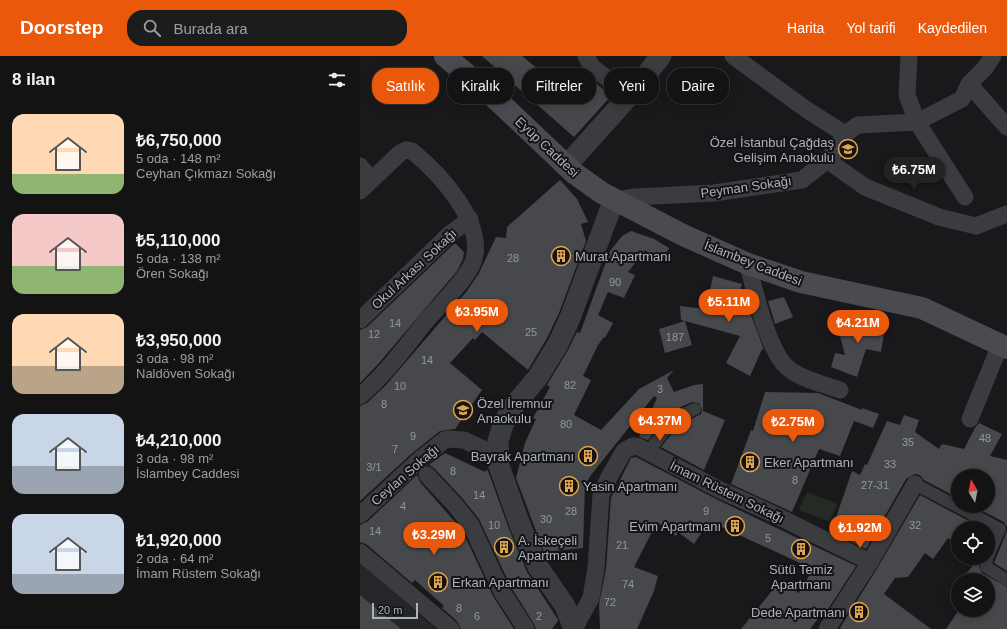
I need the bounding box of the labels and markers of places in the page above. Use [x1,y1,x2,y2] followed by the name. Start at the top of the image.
[710,135,834,165] place label: Özel İstanbul Çağdaş Gelişim Anaokulu
[837,138,859,160] school or university icon: Özel İstanbul Çağdaş Gelişim Anaokulu
[881,157,947,191] pin: ₺6.75M
[550,245,572,267] building icon: Murat Apartmanı
[575,249,671,264] place label: Murat Apartmanı
[696,289,762,323] pin: ₺5.11M
[444,299,510,333] pin: ₺3.95M
[825,310,891,344] pin: ₺4.21M
[477,396,553,426] place label: Özel İremnur Anaokulu
[452,399,474,421] school or university icon: Özel İremnur Anaokulu
[627,408,693,442] pin: ₺4.37M
[760,409,826,443] pin: ₺2.75M
[577,445,599,467] building icon: Bayrak Apartmanı
[471,449,574,464] place label: Bayrak Apartmanı
[739,451,761,473] building icon: Eker Apartmanı
[764,455,854,470] place label: Eker Apartmanı
[558,475,580,497] building icon: Yasin Apartmanı
[583,479,677,494] place label: Yasin Apartmanı
[724,515,746,537] building icon: Evim Apartmanı
[827,515,893,549] pin: ₺1.92M
[629,519,721,534] place label: Evim Apartmanı
[401,522,467,556] pin: ₺3.29M
[518,533,578,563] place label: A. İskeçeli Apartmanı
[493,536,515,558] building icon: A. İskeçeli Apartmanı
[790,538,812,560] building icon: Sütü Temiz Apartmanı
[769,562,833,592] place label: Sütü Temiz Apartmanı
[427,571,449,593] building icon: Erkan Apartmanı
[452,575,549,590] place label: Erkan Apartmanı
[848,601,870,623] building icon: Dede Apartmanı
[751,605,845,620] place label: Dede Apartmanı

